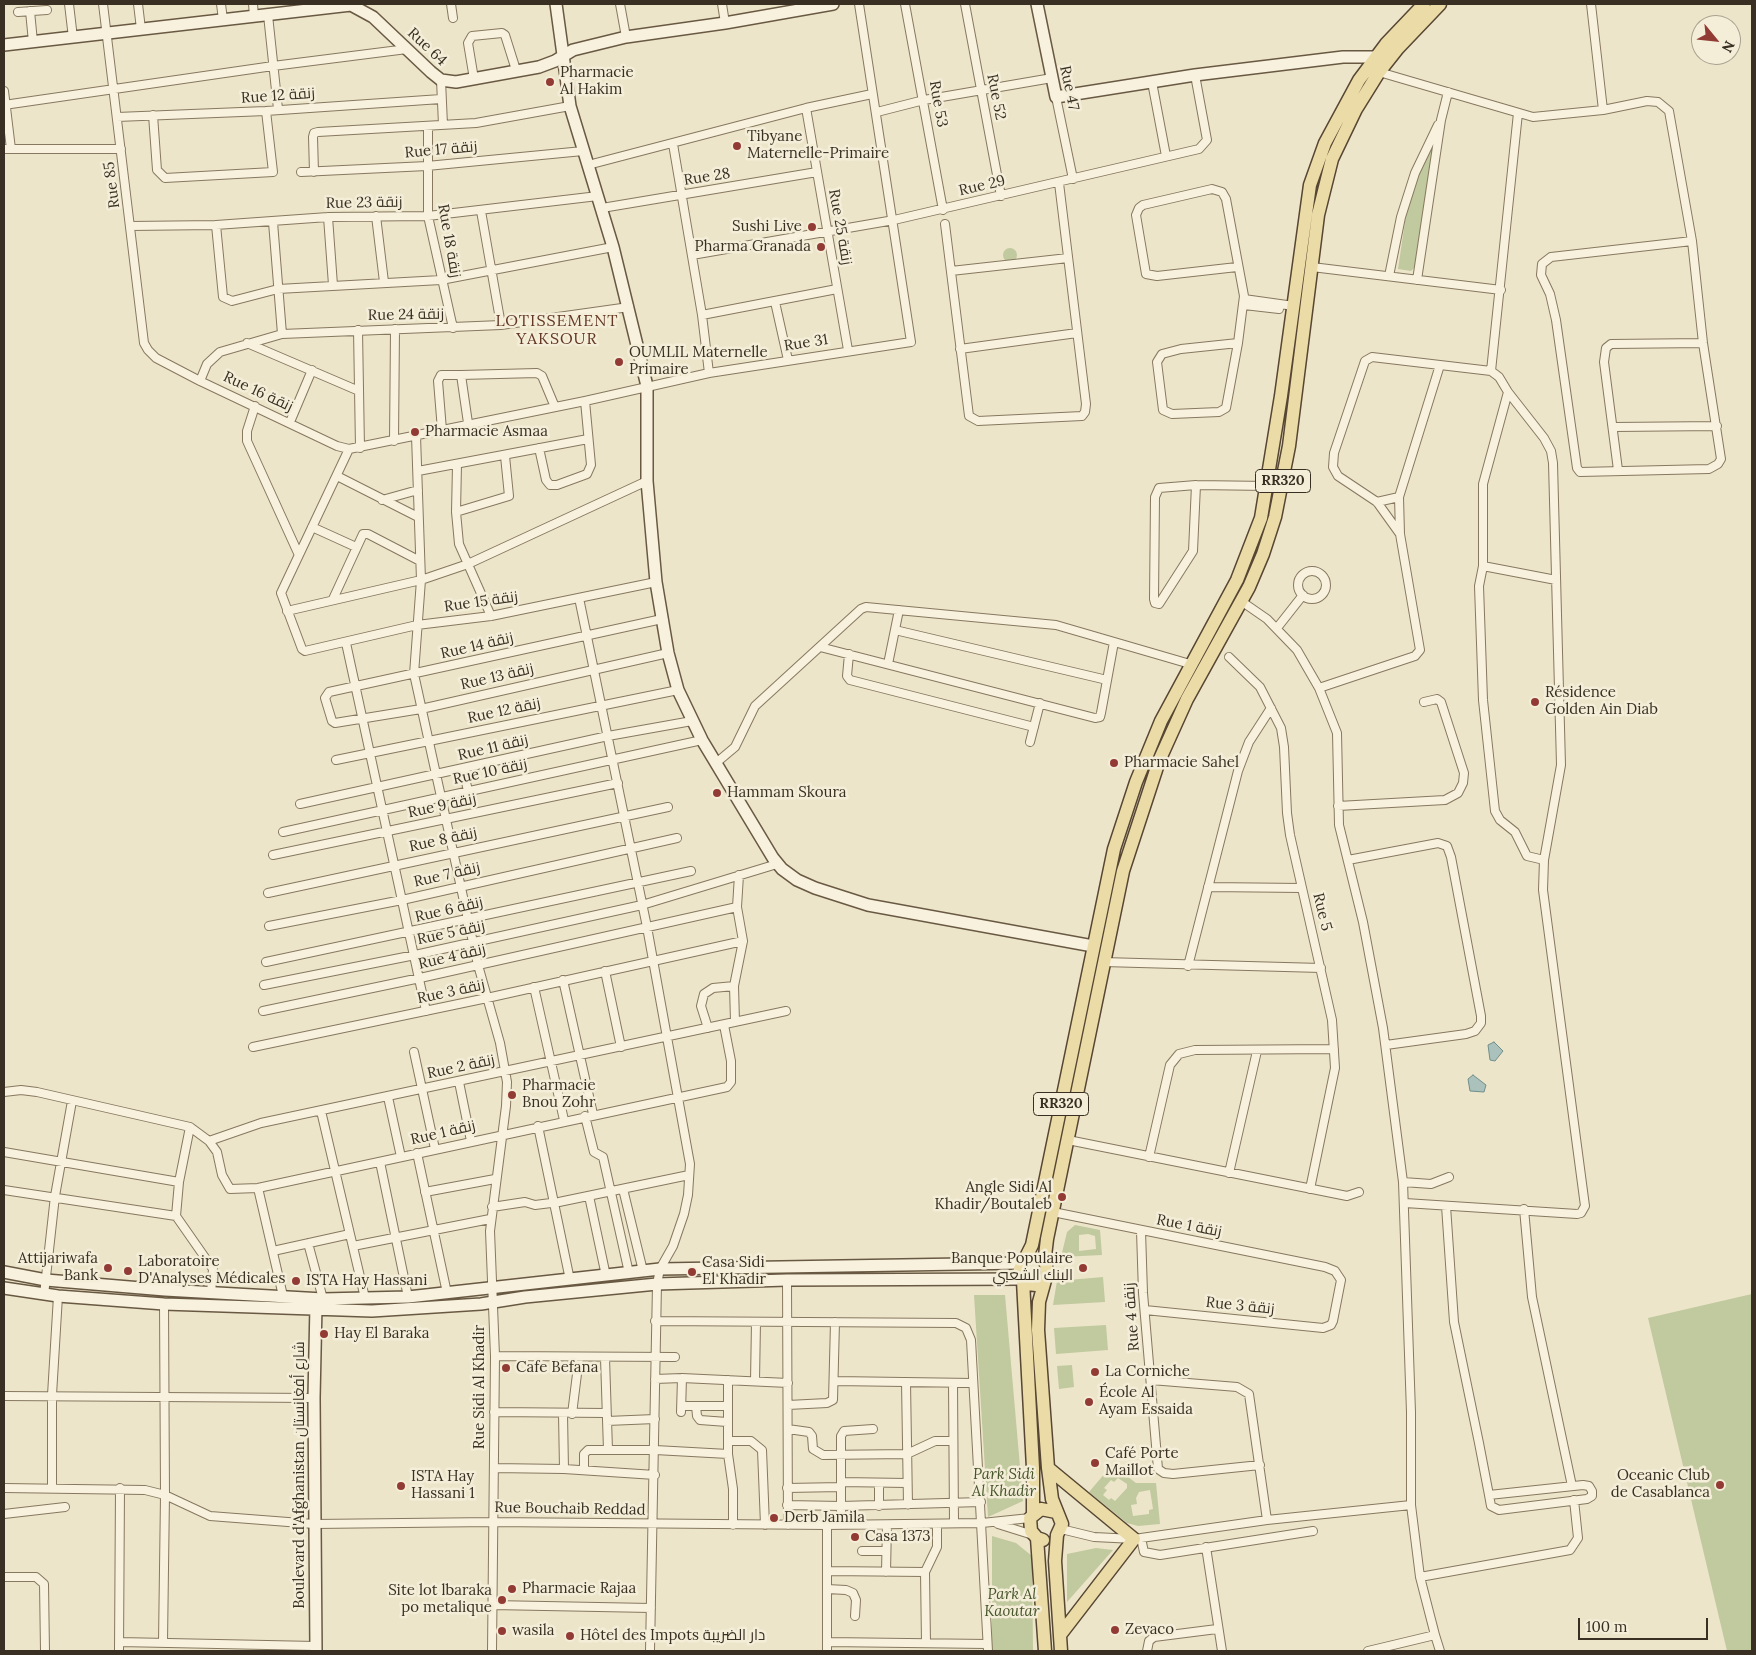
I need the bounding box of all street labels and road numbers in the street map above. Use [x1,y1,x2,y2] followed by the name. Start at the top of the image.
[404,24,450,70] street label: Rue 64
[1055,64,1083,112] street label: Rue 47
[983,72,1009,122] street label: Rue 52
[925,79,951,129] street label: Rue 53
[240,84,316,108] street label: Rue 12 زنقة
[404,138,478,162] street label: Rue 17 زنقة
[100,161,124,209] street label: Rue 85
[682,164,732,190] street label: Rue 28
[957,172,1007,200] street label: Rue 29
[824,188,856,266] street label: Rue 25 زنقة
[325,193,403,213] street label: Rue 23 زنقة
[434,203,464,279] street label: Rue 18 زنقة
[368,305,444,325] street label: Rue 24 زنقة
[783,331,829,355] street label: Rue 31
[220,368,296,416] street label: Rue 16 زنقة
[1256,470,1310,492] road number: RR320
[443,588,519,616] street label: Rue 15 زنقة
[439,629,515,663] street label: Rue 14 زنقة
[459,660,535,694] street label: Rue 13 زنقة
[466,694,542,728] street label: Rue 12 زنقة
[456,731,530,765] street label: Rue 11 زنقة
[451,755,529,789] street label: Rue 10 زنقة
[406,790,478,822] street label: Rue 9 زنقة
[407,824,479,856] street label: Rue 8 زنقة
[412,859,482,891] street label: Rue 7 زنقة
[1309,891,1335,933] street label: Rue 5
[413,893,485,927] street label: Rue 6 زنقة
[415,917,487,949] street label: Rue 5 زنقة
[416,941,488,973] street label: Rue 4 زنقة
[415,976,487,1008] street label: Rue 3 زنقة
[426,1051,496,1083] street label: Rue 2 زنقة
[1034,1092,1088,1116] road number: RR320
[409,1117,477,1149] street label: Rue 1 زنقة
[1155,1211,1223,1241] street label: Rue 1 زنقة
[1121,1282,1143,1352] street label: Rue 4 زنقة
[1205,1293,1275,1319] street label: Rue 3 زنقة
[471,1325,489,1449] street label: Rue Sidi Al Khadir
[291,1341,309,1609] street label: Boulevard d'Afghanistan شارع أفغانستان
[494,1499,646,1519] street label: Rue Bouchaib Reddad

